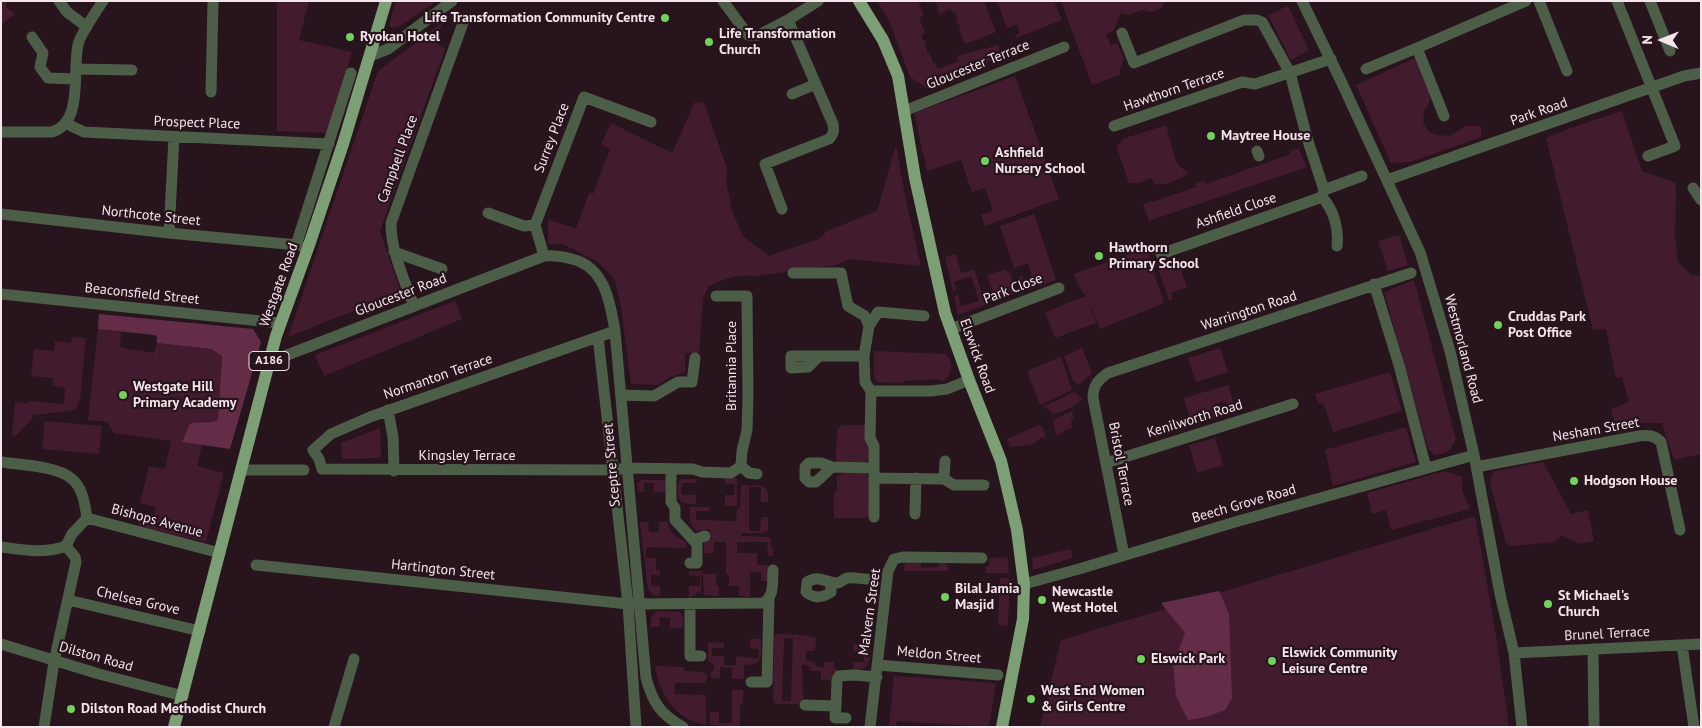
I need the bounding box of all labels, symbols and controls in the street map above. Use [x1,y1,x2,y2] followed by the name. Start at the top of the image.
[425,10,655,26] place label: Life Transformation Community Centre
[659,12,671,24] marker: Life Transformation Community Centre
[1637,15,1687,65] north arrow
[719,26,836,58] place label: Life Transformation Church
[360,29,440,45] place label: Ryokan Hotel
[344,31,356,43] marker: Ryokan Hotel
[1638,35,1656,45] text: N
[703,36,715,48] marker: Life Transformation Church
[924,37,1032,93] street label: Gloucester Terrace
[1121,65,1227,115] street label: Hawthorn Terrace
[1508,94,1570,130] street label: Park Road
[531,101,573,175] street label: Surrey Place
[153,113,241,133] street label: Prospect Place
[374,113,422,205] street label: Campbell Place
[1221,128,1310,144] place label: Maytree House
[1205,130,1217,142] marker: Maytree House
[995,145,1085,178] place label: Ashfield Nursery School
[979,155,991,167] marker: Ashfield Nursery School
[1193,189,1279,233] street label: Ashfield Close
[101,202,201,230] street label: Northcote Street
[1109,240,1199,272] place label: Hawthorn Primary School
[256,241,302,329] street label: Westgate Road
[1093,250,1105,262] marker: Hawthorn Primary School
[353,270,449,320] street label: Gloucester Road
[981,270,1045,308] street label: Park Close
[84,280,200,308] street label: Beaconsfield Street
[1199,288,1299,334] street label: Warrington Road
[1440,293,1486,405] street label: Westmorland Road
[1508,309,1586,342] place label: Cruddas Park Post Office
[956,317,998,395] street label: Elswick Road
[1492,319,1504,331] marker: Cruddas Park Post Office
[724,321,740,411] street label: Britannia Place
[381,351,495,403] street label: Normanton Terrace
[249,352,289,371] road number: A186
[133,379,236,412] place label: Westgate Hill Primary Academy
[117,389,129,401] marker: Westgate Hill Primary Academy
[1145,396,1245,442] street label: Kenilworth Road
[1551,414,1641,446] street label: Nesham Street
[1105,421,1137,507] street label: Bristol Terrace
[600,422,624,508] street label: Sceptre Street
[418,448,516,464] street label: Kingsley Terrace
[1584,473,1677,489] place label: Hodgson House
[1568,475,1580,487] marker: Hodgson House
[1190,481,1298,527] street label: Beech Grove Road
[109,501,205,541] street label: Bishops Avenue
[390,556,496,584] street label: Hartington Street
[856,567,884,657] street label: Malvern Street
[955,581,1019,614] place label: Bilal Jamia Masjid
[95,583,181,619] street label: Chelsea Grove
[1052,584,1117,616] place label: Newcastle West Hotel
[1558,588,1629,620] place label: St Michael's Church
[939,591,951,603] marker: Bilal Jamia Masjid
[1036,594,1048,606] marker: Newcastle West Hotel
[1542,598,1554,610] marker: St Michael's Church
[1564,623,1650,645] street label: Brunel Terrace
[57,638,135,676] street label: Dilston Road
[896,643,982,667] street label: Meldon Street
[1282,645,1397,678] place label: Elswick Community Leisure Centre
[1151,651,1225,667] place label: Elswick Park
[1135,653,1147,665] marker: Elswick Park
[1266,655,1278,667] marker: Elswick Community Leisure Centre
[1041,683,1145,716] place label: West End Women & Girls Centre
[1025,693,1037,705] marker: West End Women & Girls Centre
[81,701,266,717] place label: Dilston Road Methodist Church
[65,703,77,715] marker: Dilston Road Methodist Church

